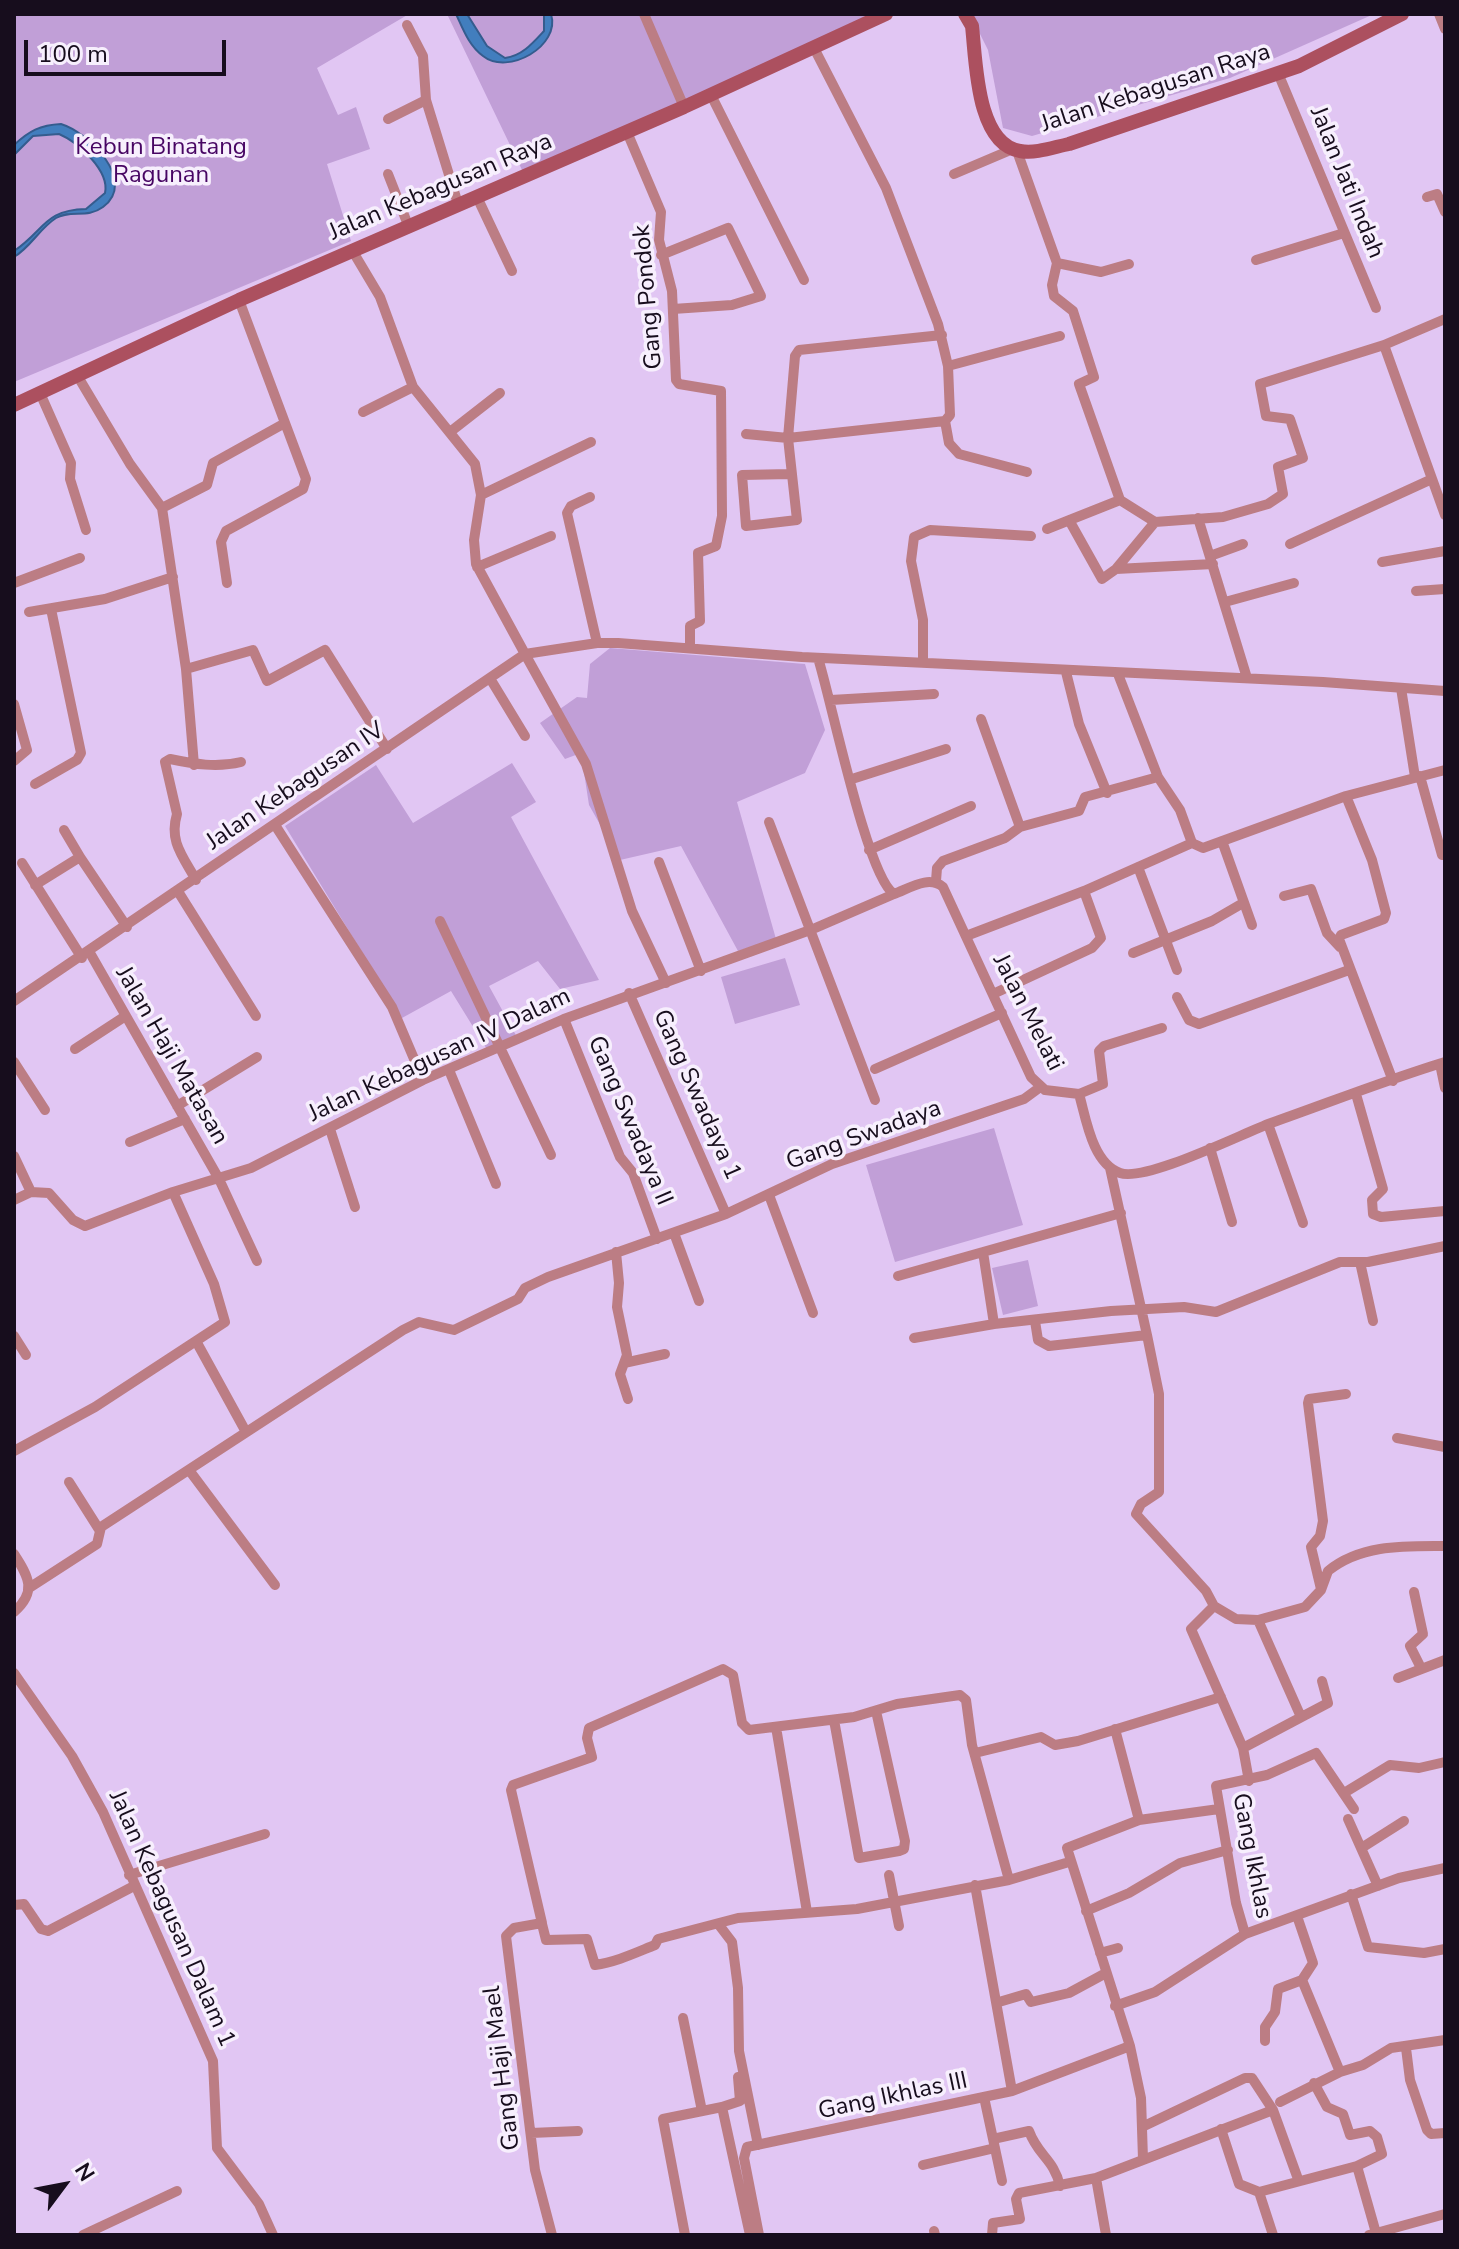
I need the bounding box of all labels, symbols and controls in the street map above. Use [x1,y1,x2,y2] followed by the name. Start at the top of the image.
[28,24,230,74] scale bar
[38,38,108,70] text: 100 m
[1038,38,1274,140] street label: Jalan Kebagusan Raya
[1303,103,1389,263] street label: Jalan Jati Indah
[325,128,557,248] street label: Jalan Kebagusan Raya
[75,134,247,190] park label: Kebun Binatang Ragunan
[628,224,670,370] street label: Gang Pondok
[201,717,391,857] street label: Jalan Kebagusan IV
[985,950,1069,1076] street label: Jalan Melati
[108,962,234,1150] street label: Jalan Haji Matasan
[304,983,576,1129] street label: Jalan Kebagusan IV Dalam
[646,1005,746,1185] street label: Gang Swadaya 1
[580,1032,678,1210] street label: Gang Swadaya II
[783,1095,945,1177] street label: Gang Swadaya
[101,1786,241,2052] street label: Jalan Kebagusan Dalam 1
[1225,1791,1277,1921] street label: Gang Ikhlas
[479,1984,527,2152] street label: Gang Haji Mael
[816,2067,970,2127] street label: Gang Ikhlas III
[24,2145,104,2225] north arrow
[67,2157,101,2187] text: N

